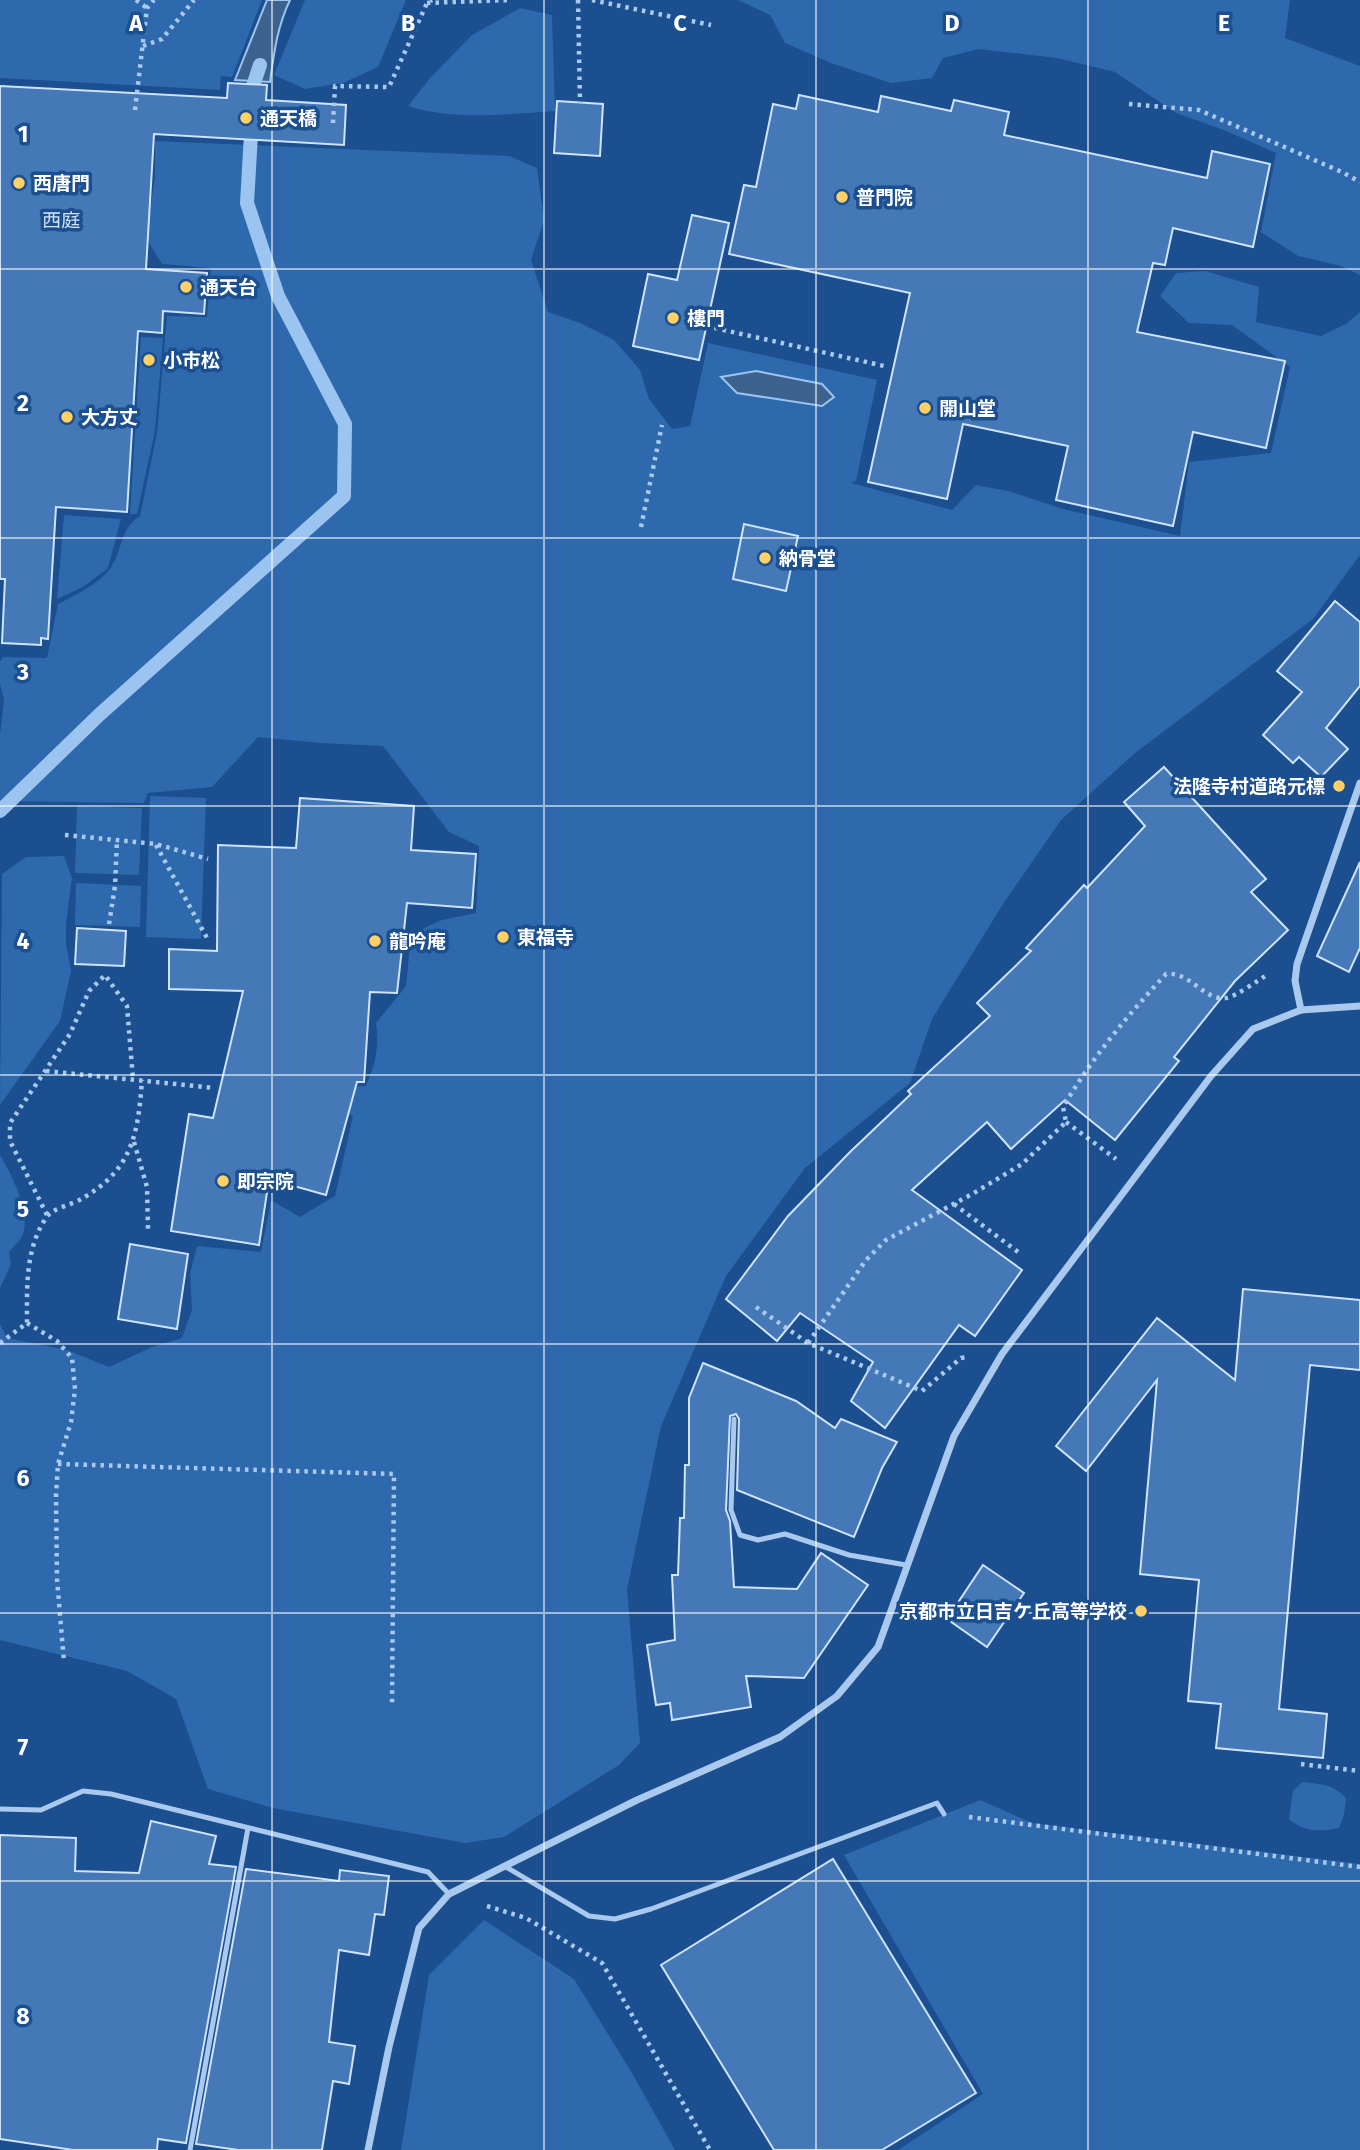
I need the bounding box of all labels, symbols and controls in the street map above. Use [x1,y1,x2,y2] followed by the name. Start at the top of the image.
[128,9,143,37] text: A
[401,9,415,37] text: B
[673,9,687,37] text: C
[945,9,960,37] text: D
[1218,9,1230,37] text: E
[260,107,317,130] place label: 通天橋
[238,110,254,126] marker: 通天橋
[18,120,28,148] text: 1
[33,172,90,195] place label: 西唐門
[11,175,27,191] marker: 西唐門
[856,186,913,209] place label: 普門院
[834,189,850,205] marker: 普門院
[42,209,80,232] park label: 西庭
[200,276,257,299] place label: 通天台
[178,279,194,295] marker: 通天台
[687,307,725,330] place label: 樓門
[665,310,681,326] marker: 樓門
[163,349,220,372] place label: 小市松
[141,352,157,368] marker: 小市松
[17,389,29,417] text: 2
[939,397,996,420] place label: 開山堂
[917,400,933,416] marker: 開山堂
[81,406,138,429] place label: 大方丈
[59,409,75,425] marker: 大方丈
[779,547,836,570] place label: 納骨堂
[757,550,773,566] marker: 納骨堂
[16,658,29,686] text: 3
[1173,775,1325,798] place label: 法隆寺村道路元標
[1331,778,1347,794] marker: 法隆寺村道路元標
[517,926,574,949] place label: 東福寺
[17,927,30,955] text: 4
[495,929,511,945] marker: 東福寺
[389,930,446,953] place label: 龍吟庵
[367,933,383,949] marker: 龍吟庵
[237,1170,294,1193] place label: 即宗院
[215,1173,231,1189] marker: 即宗院
[17,1195,29,1223] text: 5
[17,1464,30,1492] text: 6
[899,1600,1127,1623] place label: 京都市立日吉ケ丘高等学校
[1133,1603,1149,1619] marker: 京都市立日吉ケ丘高等学校
[18,1733,29,1761] text: 7
[16,2002,30,2030] text: 8

